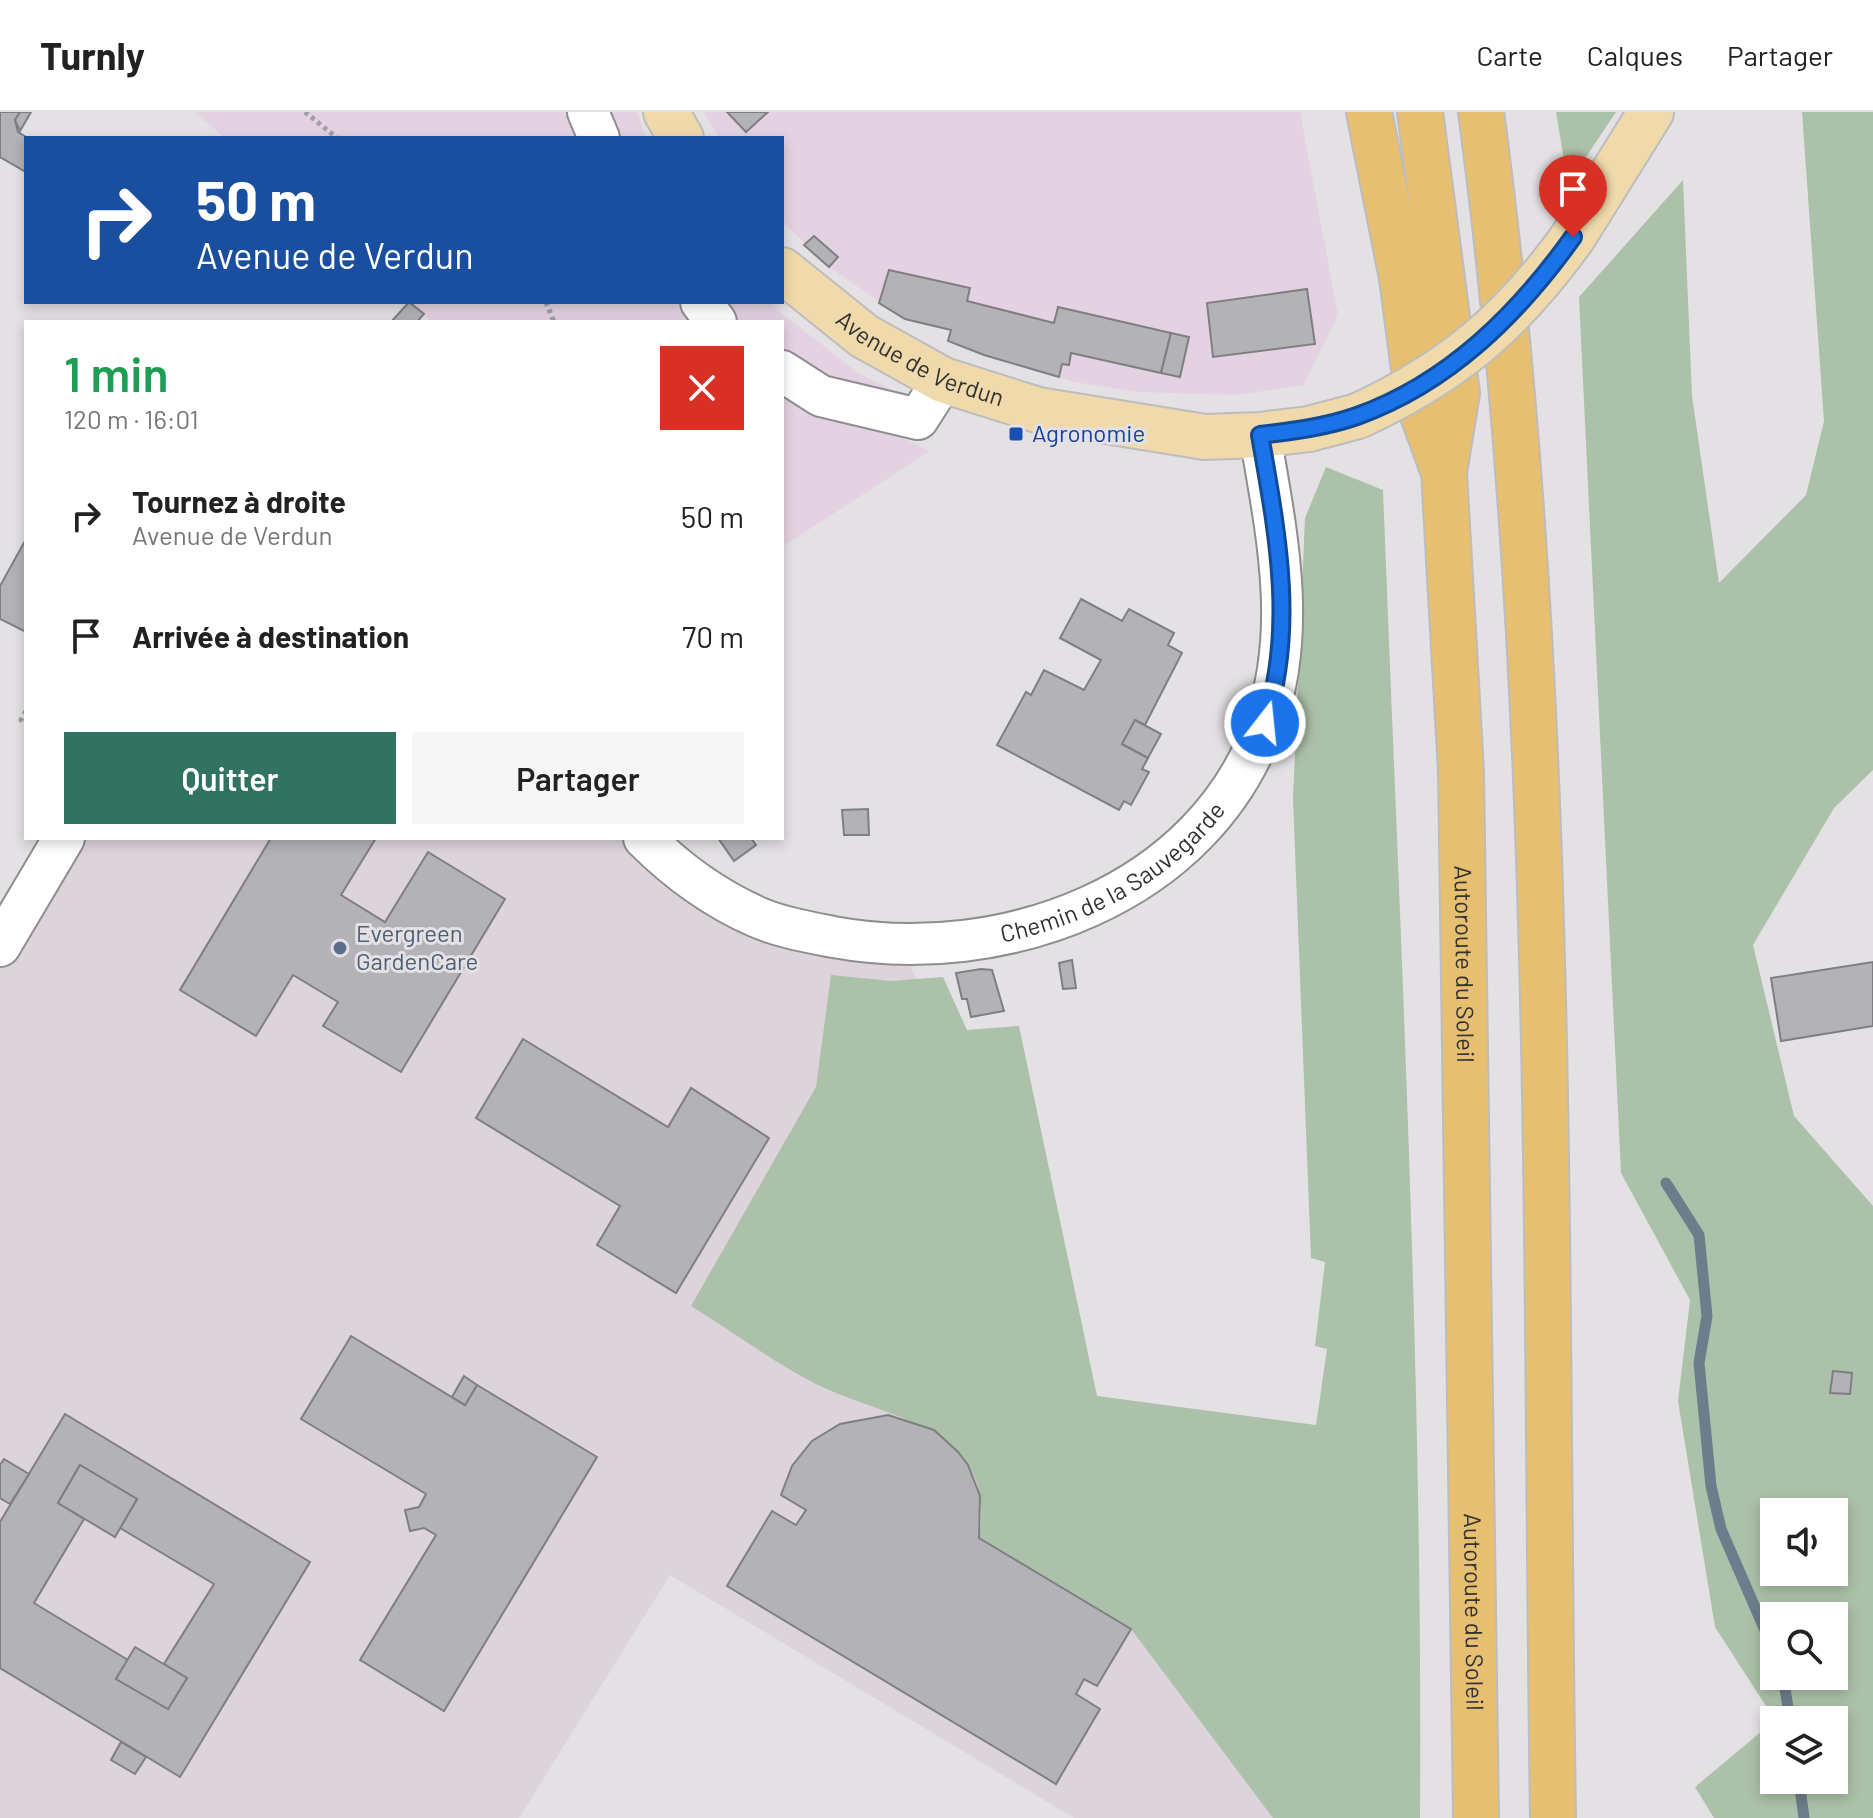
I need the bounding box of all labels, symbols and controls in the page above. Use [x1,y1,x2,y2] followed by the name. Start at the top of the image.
[40,32,145,78] text: Turnly
[1476,38,1543,72] text: Carte
[1587,38,1683,72] text: Calques
[1727,38,1833,72] text: Partager
[1539,155,1607,237] pin
[196,165,316,232] text: 50 m
[1551,167,1595,211] icon: arrive
[64,168,168,272] icon: right
[196,233,474,276] text: Avenue de Verdun
[831,304,1008,411] street label: Avenue de Verdun
[64,344,169,402] text: 1 min
[660,346,744,430] button: close
[64,403,199,434] text: 120 m · 16:01
[1032,418,1145,447] place label: Agronomie
[1007,425,1025,443] marker: Agronomie
[132,483,346,519] text: Tournez à droite
[64,494,108,538] icon: right
[681,498,744,534] text: 50 m
[132,519,332,550] text: Avenue de Verdun
[64,614,108,658] icon: arrive
[132,618,409,654] text: Arrivée à destination
[682,618,744,654] text: 70 m
[1223,681,1307,765] position arrow
[64,732,396,824] button: Quitter
[412,732,744,824] button: Partager
[997,796,1230,948] street label: Chemin de la Sauvegarde
[1449,865,1481,1063] street label: Autoroute du Soleil
[356,918,478,975] place label: Evergreen GardenCare
[331,939,349,957] marker: Evergreen GardenCare
[1760,1498,1848,1794] map controls
[1760,1498,1848,1586] button: sound
[1459,1513,1490,1711] street label: Autoroute du Soleil
[1760,1602,1848,1690] button: search
[1760,1706,1848,1794] button: layers

